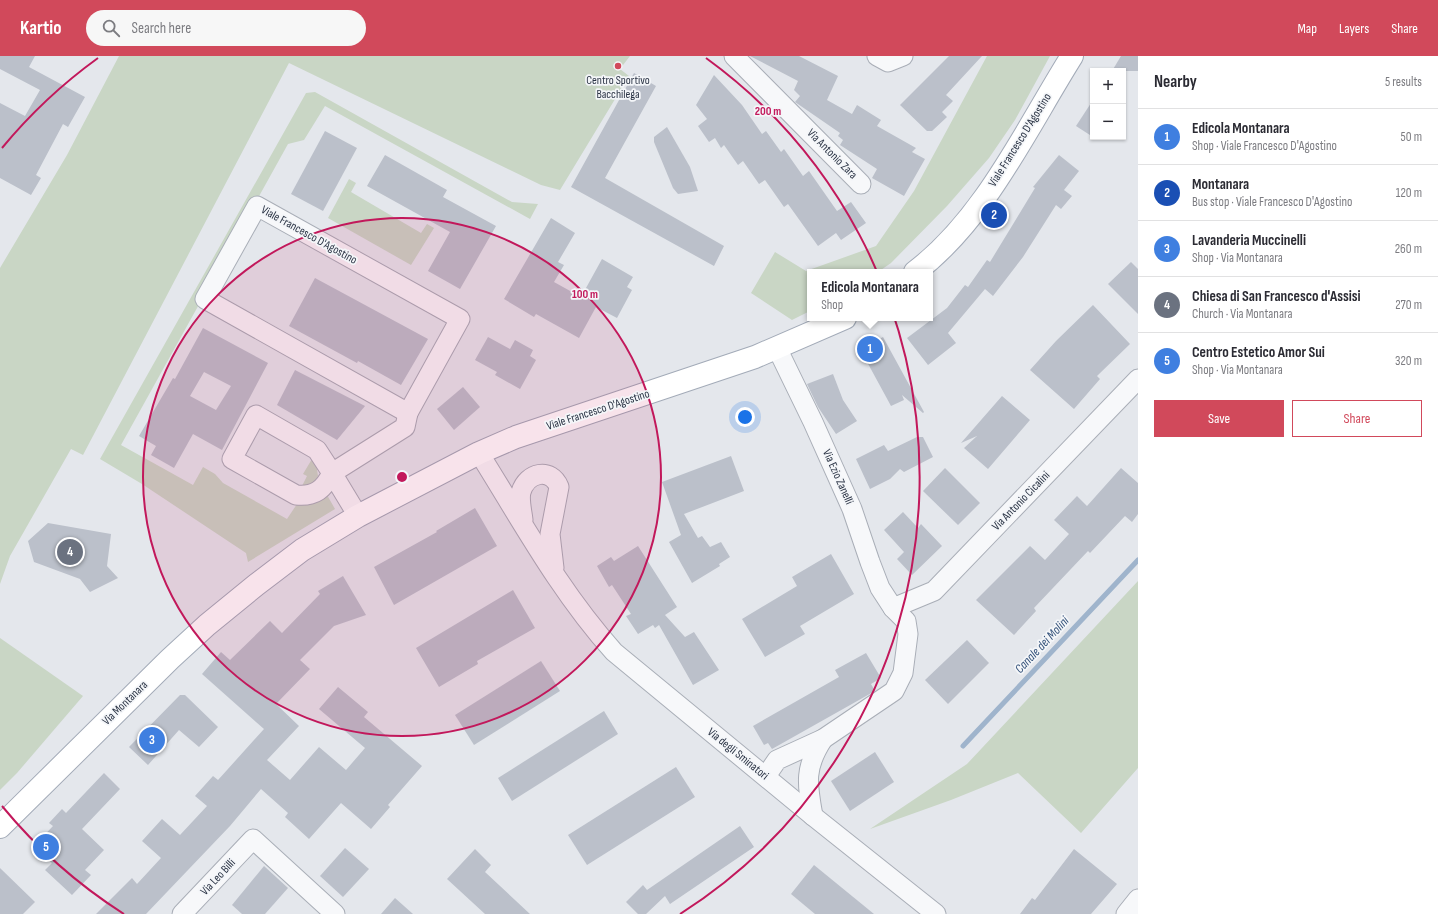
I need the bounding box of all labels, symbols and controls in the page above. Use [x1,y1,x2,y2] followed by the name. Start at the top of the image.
[86,10,366,46] search box
[20,17,62,40] text: Kartio
[100,17,122,39] icon: search
[132,19,191,38] text: Search here
[1297,20,1317,37] text: Map
[1339,20,1369,37] text: Layers
[1391,20,1418,37] text: Share
[613,61,623,71] marker: Centro Sportivo Bacchilega
[1090,68,1126,140] map controls
[1090,68,1126,104] button: +
[1154,72,1197,92] text: Nearby
[586,73,650,102] place label: Centro Sportivo Bacchilega
[1385,74,1422,90] text: 5 results
[985,90,1055,190] street label: Viale Francesco D'Agostino
[755,104,781,119] text: 200 m
[1090,104,1126,140] button: −
[1192,119,1290,138] text: Edicola Montanara
[804,126,861,183] street label: Via Antonio Zara
[1164,129,1170,145] text: 1
[1401,129,1422,145] text: 50 m
[1192,138,1337,154] text: Shop · Viale Francesco D'Agostino
[1192,175,1249,194] text: Montanara
[1164,185,1170,201] text: 2
[1396,185,1422,201] text: 120 m
[1192,194,1352,210] text: Bus stop · Viale Francesco D'Agostino
[981,200,1007,230] pin: 2
[258,202,360,268] street label: Viale Francesco D'Agostino
[1192,231,1306,250] text: Lavanderia Muccinelli
[1164,241,1170,257] text: 3
[1395,241,1422,257] text: 260 m
[1192,250,1283,266] text: Shop · Via Montanara
[807,269,933,321] popup
[821,278,919,297] text: Edicola Montanara
[572,287,598,302] text: 100 m
[1192,287,1361,306] text: Chiesa di San Francesco d'Assisi
[821,297,843,313] text: Shop
[1164,297,1170,313] text: 4
[1395,297,1422,313] text: 270 m
[1192,306,1292,322] text: Church · Via Montanara
[857,334,883,364] pin: 1
[1192,343,1325,362] text: Centro Estetico Amor Sui
[1164,353,1170,369] text: 5
[1395,353,1422,369] text: 320 m
[1192,362,1283,378] text: Shop · Via Montanara
[545,386,651,434] street label: Viale Francesco D'Agostino
[1154,400,1284,437] button: Save
[1292,400,1422,437] button: Share
[735,407,755,427] your location
[819,447,857,507] street label: Via Ezio Zanelli
[989,468,1053,534] street label: Via Antonio Cicalini
[395,470,409,484] centre of rings
[57,537,83,567] pin: 4
[1012,613,1073,677] water label: Canale dei Molini
[99,677,151,728] street label: Via Montanara
[139,725,165,755] pin: 3
[704,725,772,783] street label: Via degli Sminatori
[33,832,59,862] pin: 5
[197,856,239,898] street label: Via Leo Billi

